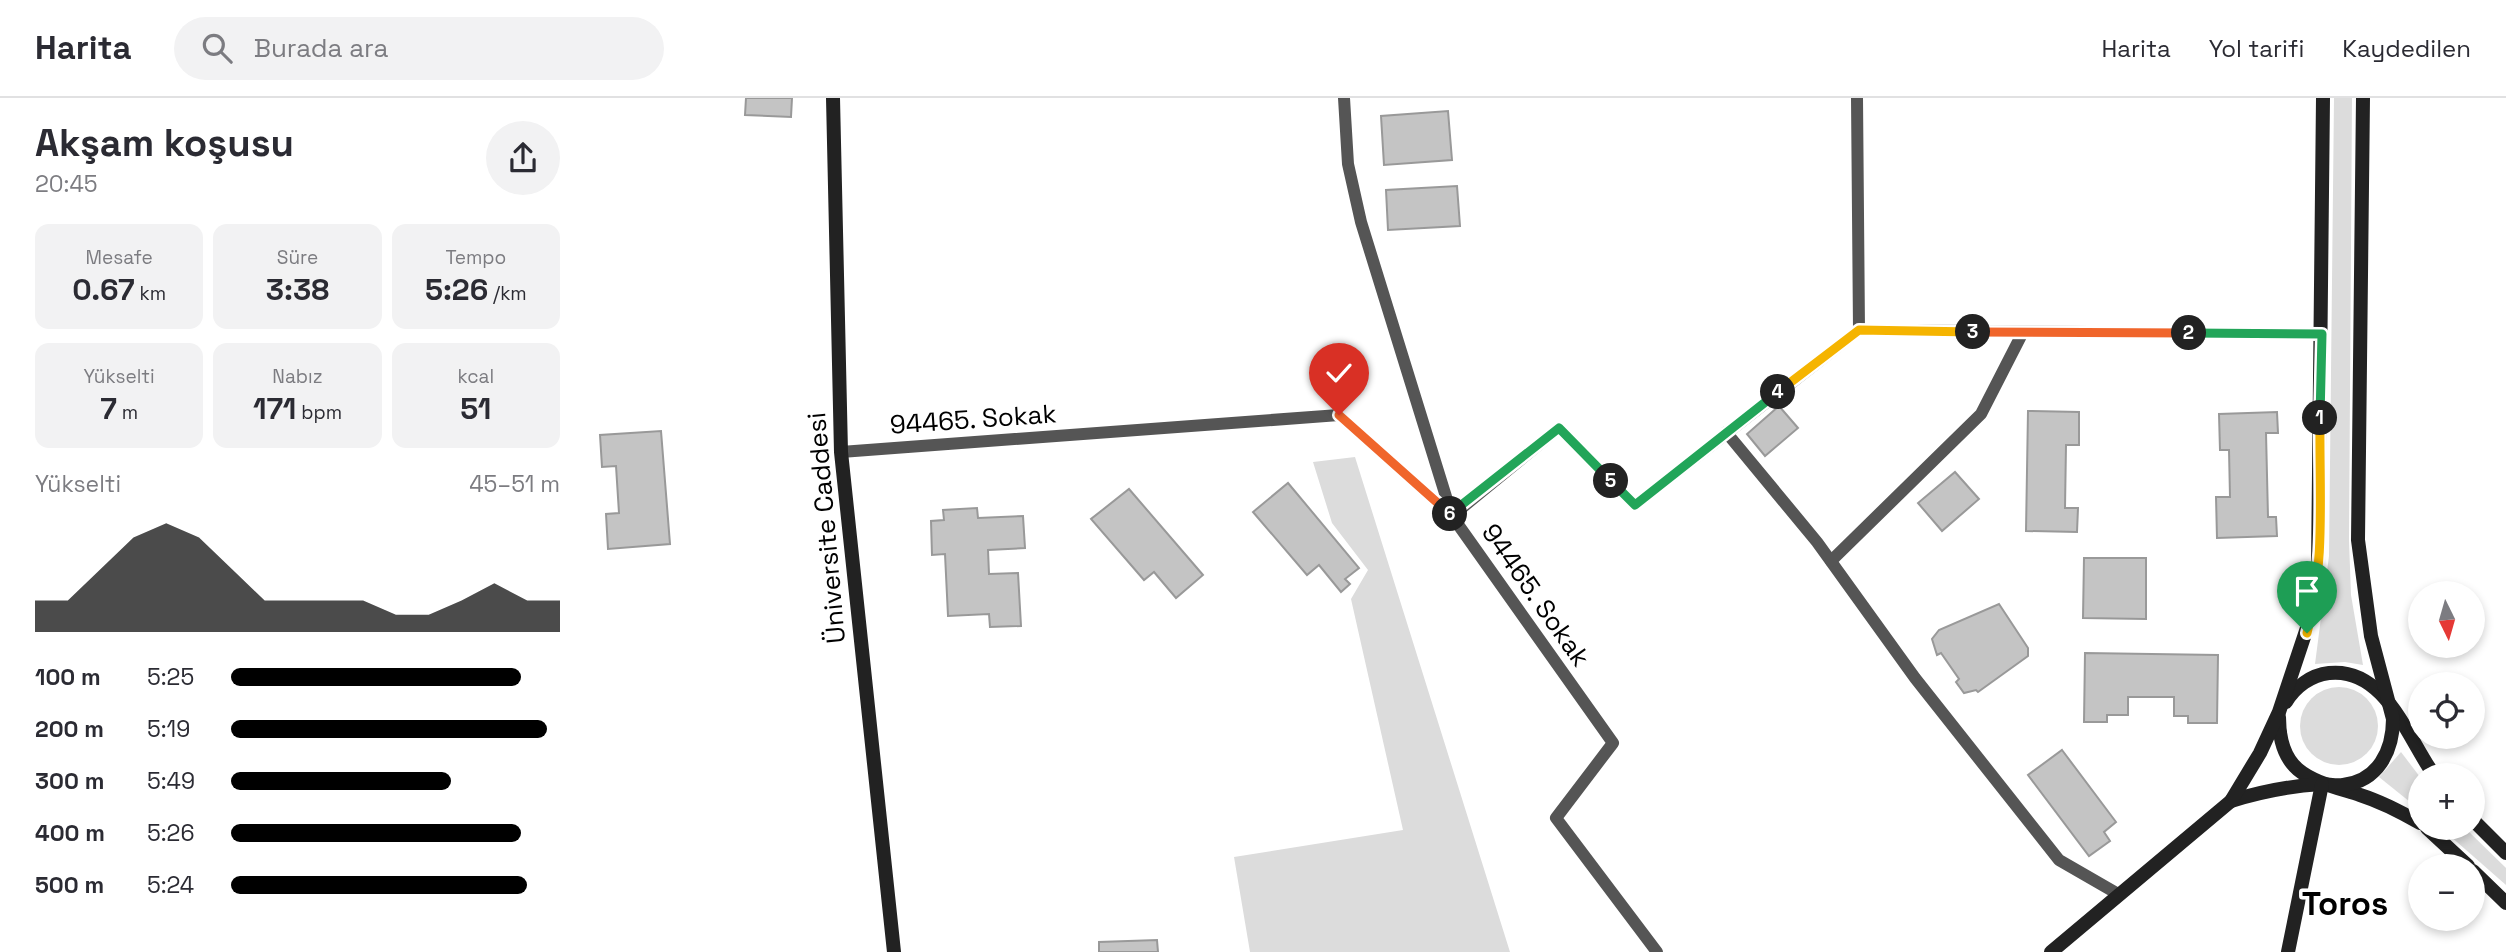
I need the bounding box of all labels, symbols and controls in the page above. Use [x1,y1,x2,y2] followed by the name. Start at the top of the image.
[174,17,664,80] search box
[35,27,132,69] text: Harita
[198,29,236,67] icon: search
[254,31,388,65] text: Burada ara
[2101,33,2171,64] text: Harita
[2209,33,2304,64] text: Yol tarifi
[2342,33,2471,64] text: Kaydedilen
[35,119,294,167] text: Akşam koşusu
[486,121,560,195] button: share
[35,169,98,199] text: 20:45
[86,245,153,270] text: Mesafe
[277,245,318,270] text: Süre
[445,245,506,270] text: Tempo
[72,270,135,309] text: 0.67
[266,270,329,309] text: 3:38
[425,270,488,309] text: 5:26
[135,281,166,306] text: km
[488,281,527,306] text: /km
[1955,314,1991,350] pin: 3
[2171,316,2207,350] pin: 2
[1967,319,1978,344] text: 3
[2183,320,2194,345] text: 2
[1309,343,1369,415] pin
[1320,354,1358,392] icon: check
[84,364,155,389] text: Yükselti
[272,364,323,389] text: Nabız
[457,364,494,389] text: kcal
[1761,374,1795,410] pin: 4
[1771,379,1784,404] text: 4
[100,389,117,428] text: 7
[253,389,296,428] text: 171
[460,389,491,428] text: 51
[889,396,1057,442] street label: 94465. Sokak
[117,400,138,425] text: m
[296,400,342,425] text: bpm
[2303,400,2337,436] pin: 1
[2315,405,2324,430] text: 1
[799,411,853,645] street label: Üniversite Caddesi
[1593,464,1629,498] pin: 5
[1605,468,1616,493] text: 5
[35,469,121,499] text: Yükselti
[469,469,560,499] text: 45–51 m
[1433,496,1467,532] pin: 6
[1444,501,1455,526] text: 6
[1474,517,1598,673] street label: 94465. Sokak
[2277,561,2337,633] pin
[2288,572,2326,610] icon: arrive
[2408,581,2485,658] north arrow
[2408,581,2485,931] map controls
[35,662,101,692] text: 100 m
[147,662,194,692] text: 5:25
[2408,672,2485,749] button: locate
[35,714,104,744] text: 200 m
[147,714,190,744] text: 5:19
[2408,763,2485,840] button: +
[35,766,104,796] text: 300 m
[147,766,195,796] text: 5:49
[35,818,105,848] text: 400 m
[147,818,195,848] text: 5:26
[2408,854,2485,931] button: −
[35,870,104,900] text: 500 m
[147,870,194,900] text: 5:24
[2302,883,2388,925] district label: Toros

